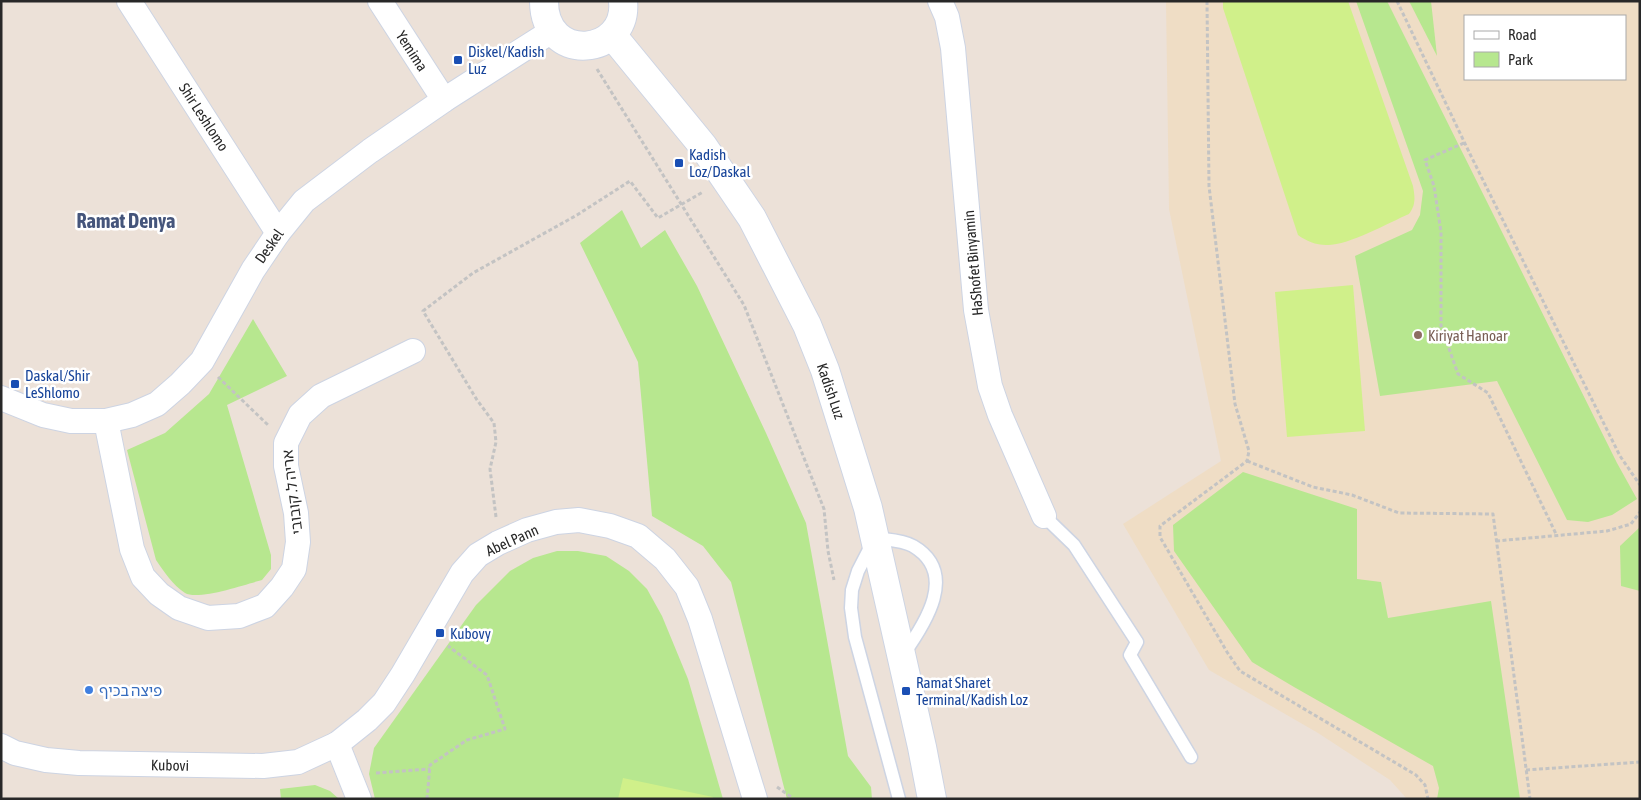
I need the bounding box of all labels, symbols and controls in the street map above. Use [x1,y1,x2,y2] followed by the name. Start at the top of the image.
[1464,15,1626,80] legend
[1508,26,1537,43] text: Road
[393,28,431,74] street label: Yemima
[468,43,544,77] place label: Diskel/Kadish Luz
[1508,51,1533,68] text: Park
[452,54,464,66] marker: Diskel/Kadish Luz
[176,80,232,154] street label: Shir Leshlomo
[689,146,750,180] place label: Kadish Loz/Daskal
[673,157,685,169] marker: Kadish Loz/Daskal
[77,209,175,232] district label: Ramat Denya
[960,209,986,317] street label: HaShofet Binyamin
[251,226,287,266] street label: Deskel
[1428,327,1508,344] place label: Kiriyat Hanoar
[1412,329,1424,341] marker: Kiriyat Hanoar
[814,361,849,422] street label: Kadish Luz
[25,367,90,401] place label: Daskal/Shir LeShlomo
[9,378,21,390] marker: Daskal/Shir LeShlomo
[278,449,306,535] street label: אריה ל. קובובי
[483,521,541,559] street label: Abel Pann
[450,625,491,642] place label: Kubovy
[434,627,446,639] marker: Kubovy
[916,674,1028,708] place label: Ramat Sharet Terminal/Kadish Loz
[99,682,162,699] place label: פיצה בכיף
[83,684,95,696] marker: פיצה בכיף
[900,685,912,697] marker: Ramat Sharet Terminal/Kadish Loz
[151,756,189,774] street label: Kubovi

